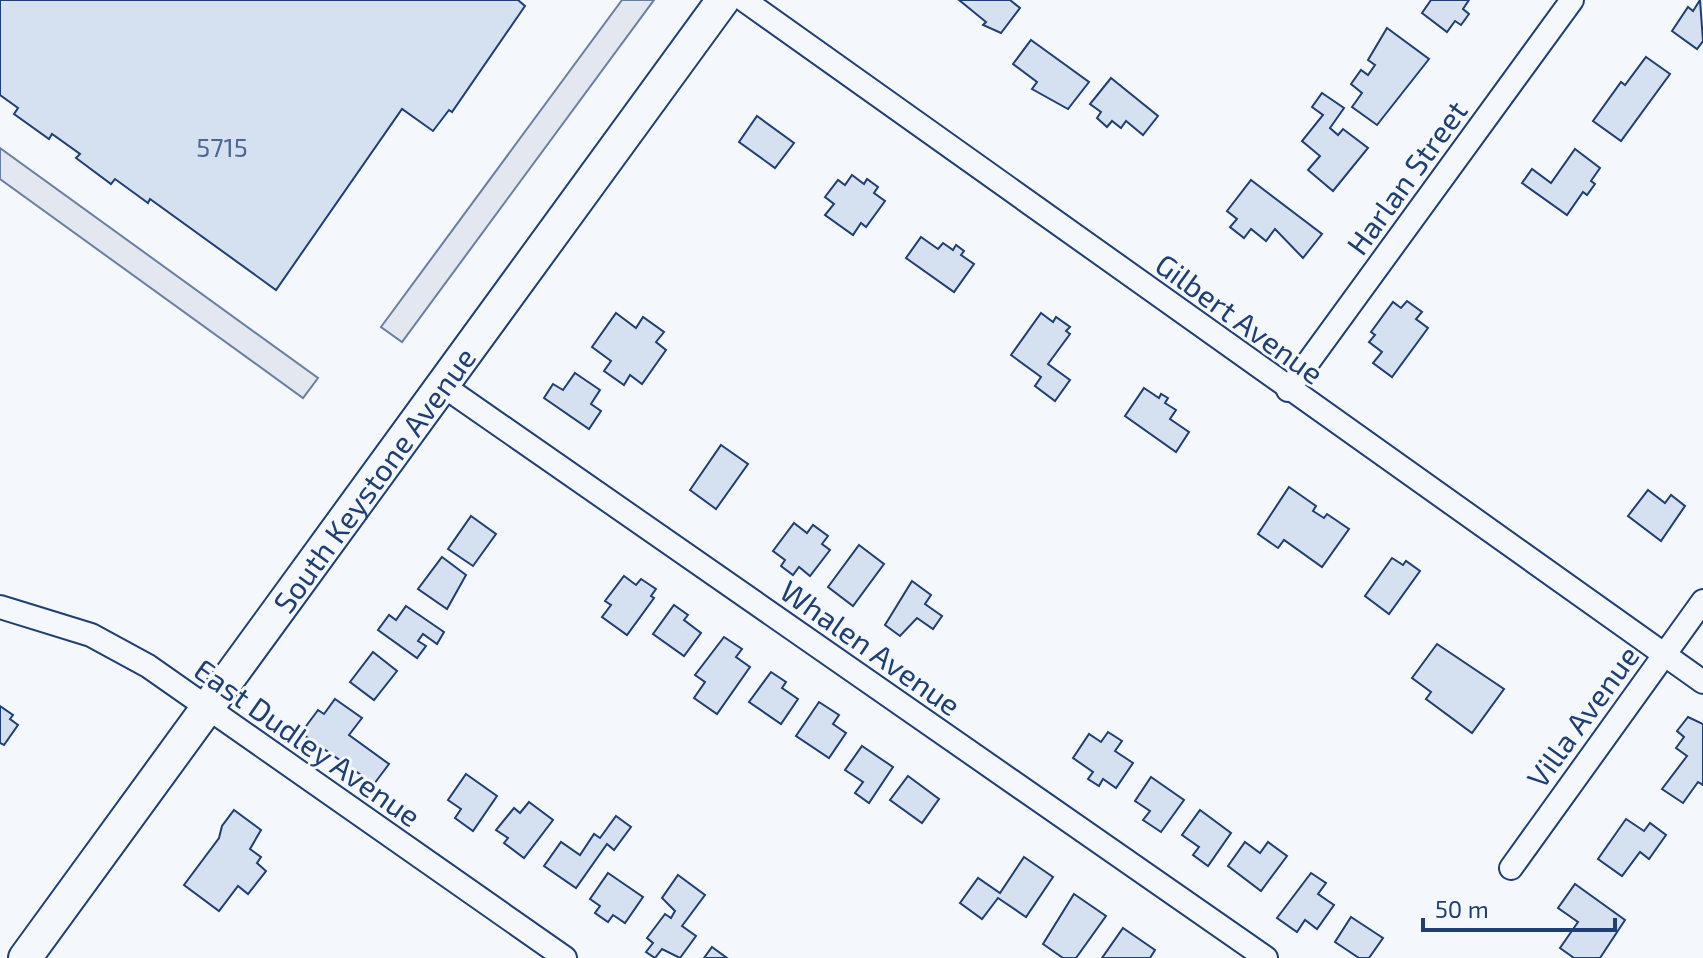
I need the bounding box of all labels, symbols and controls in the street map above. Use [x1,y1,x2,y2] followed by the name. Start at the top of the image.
[1338,93,1474,261] street label: Harlan Street
[196,131,248,162] house number: 5715
[1149,245,1331,391] street label: Gilbert Avenue
[265,340,482,619] street label: South Keystone Avenue
[774,572,968,722] street label: Whalen Avenue
[1519,638,1645,794] street label: Villa Avenue
[188,651,428,833] street label: East Dudley Avenue
[1423,882,1615,932] scale bar
[1435,894,1489,923] text: 50 m

